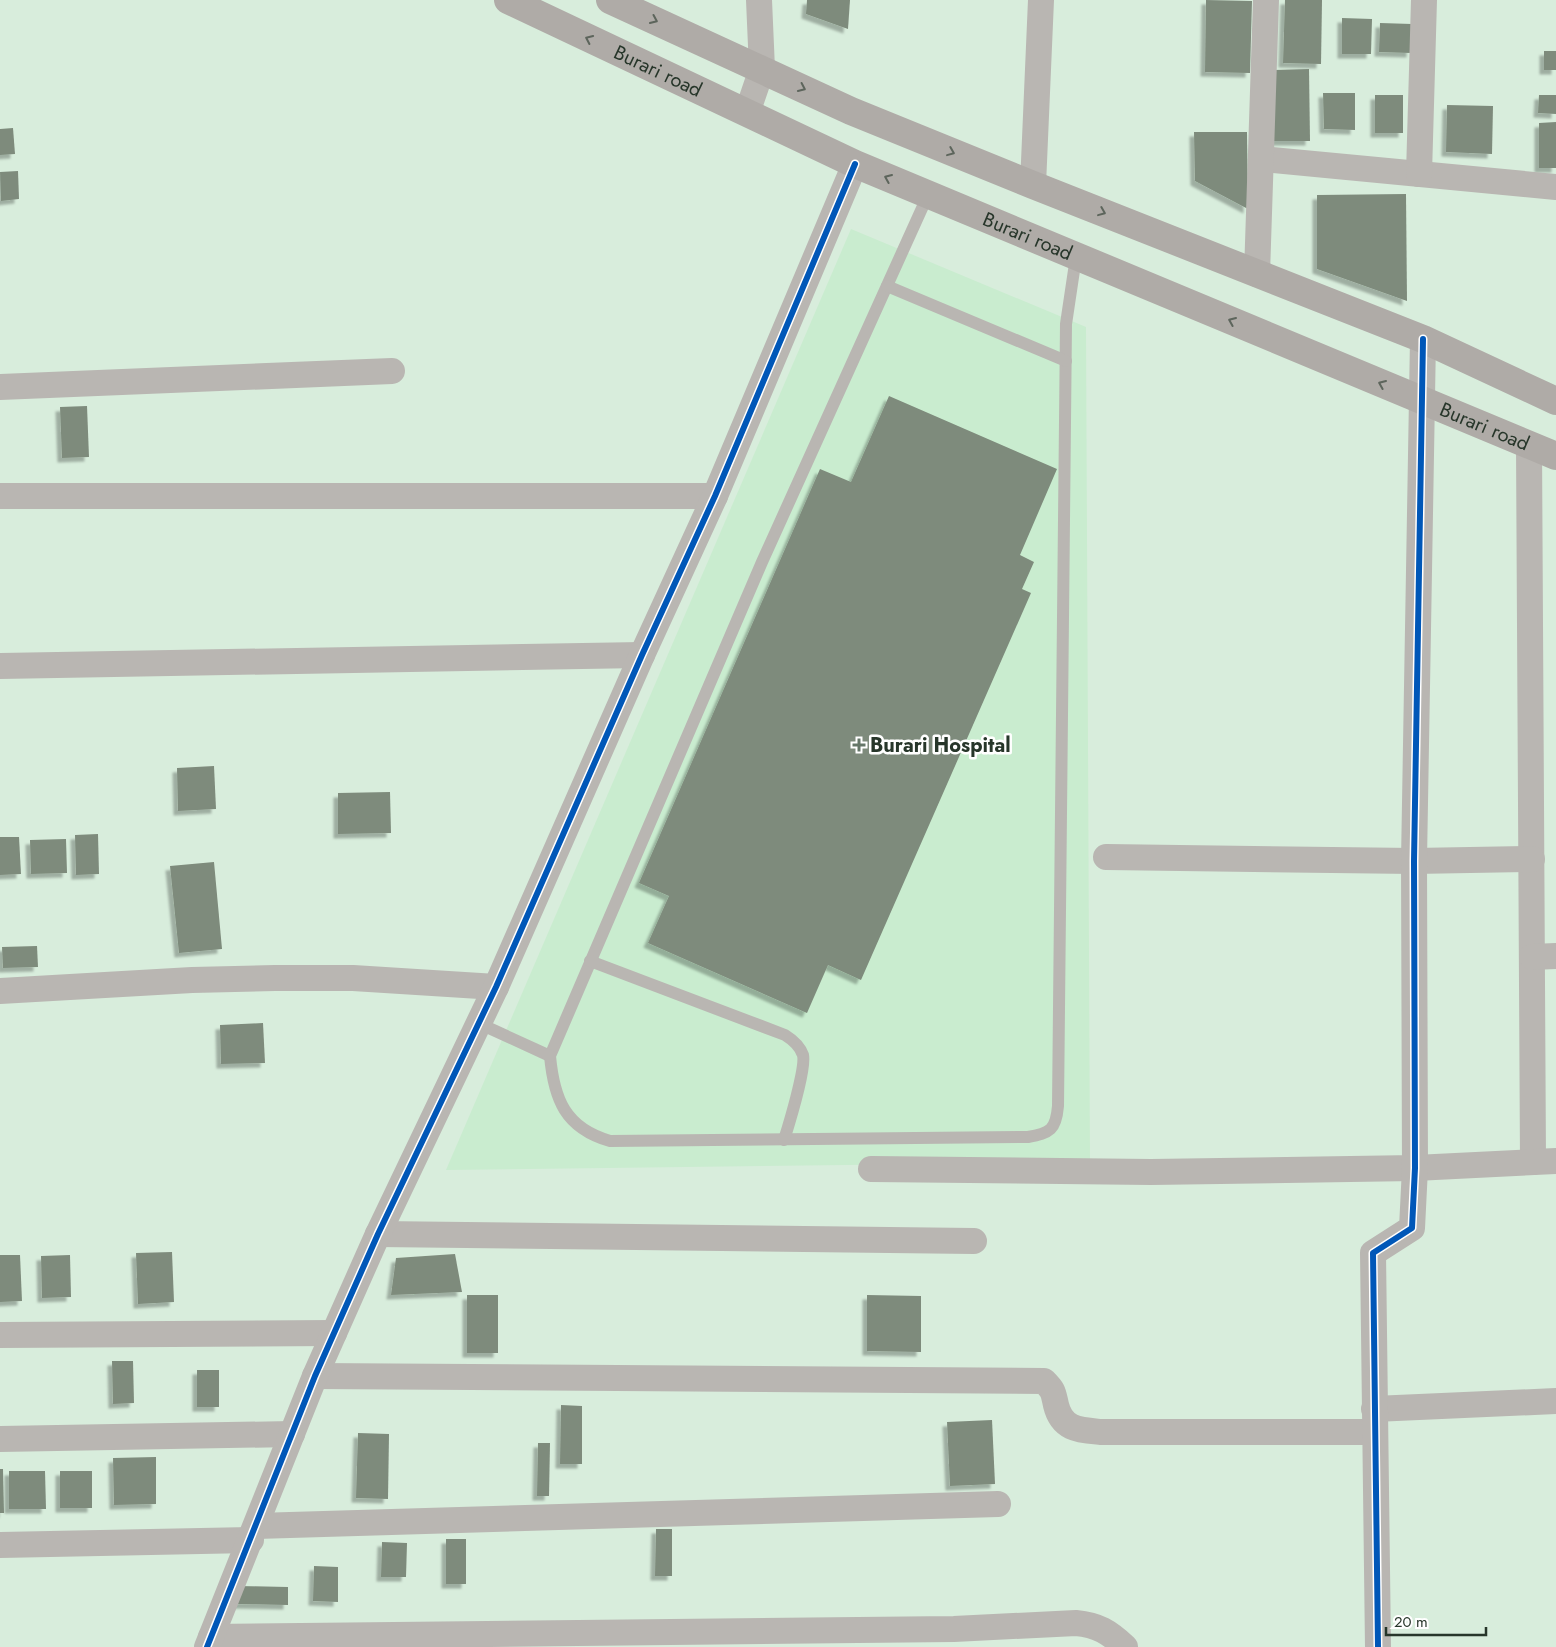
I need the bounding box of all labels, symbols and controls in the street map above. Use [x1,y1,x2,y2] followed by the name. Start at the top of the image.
[649,14,658,25] one-way arrow
[586,35,595,45] one-way arrow
[609,38,707,105] street label: Burari road
[797,82,806,92] one-way arrow
[946,145,955,156] one-way arrow
[884,174,893,184] one-way arrow
[978,205,1077,268] street label: Burari road
[1097,206,1106,217] one-way arrow
[1228,317,1237,328] one-way arrow
[1378,380,1387,390] one-way arrow
[1435,395,1534,458] street label: Burari road
[870,731,1011,760] place label: Burari Hospital
[852,738,866,752] marker: Burari Hospital
[1386,1604,1486,1636] scale bar
[1394,1611,1428,1633] text: 20 m

